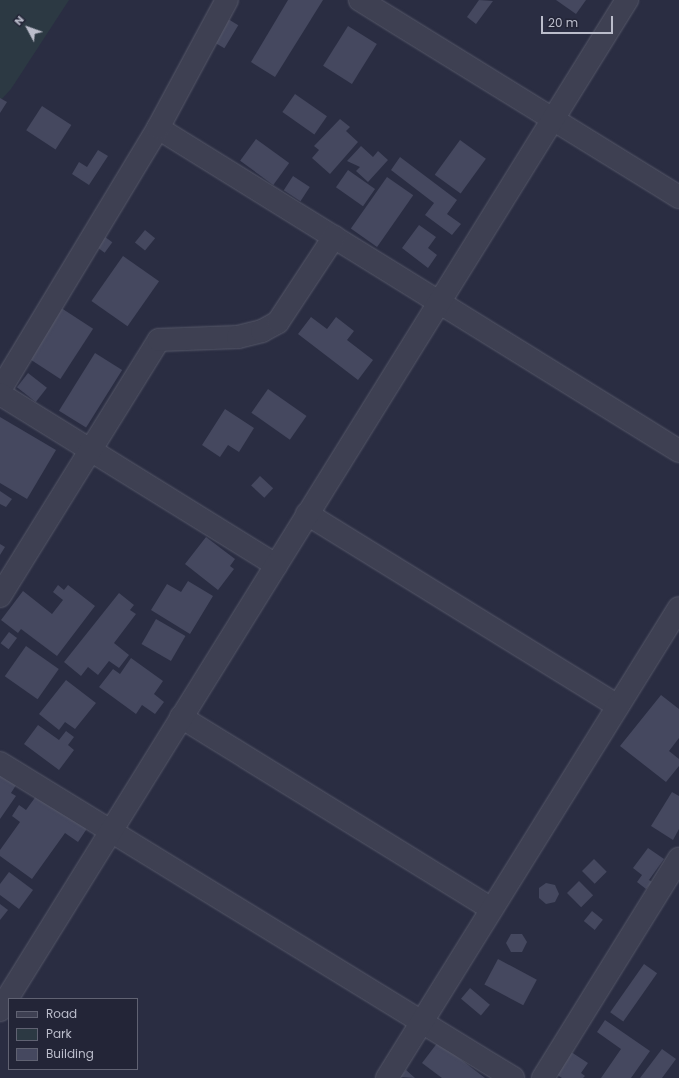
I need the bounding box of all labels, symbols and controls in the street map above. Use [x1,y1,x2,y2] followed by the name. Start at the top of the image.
[8,8,48,48] north arrow
[543,8,615,34] scale bar
[10,12,28,29] text: N
[548,14,578,31] text: 20 m
[8,998,138,1070] legend
[46,1005,77,1022] text: Road
[46,1025,72,1042] text: Park
[46,1045,94,1062] text: Building

